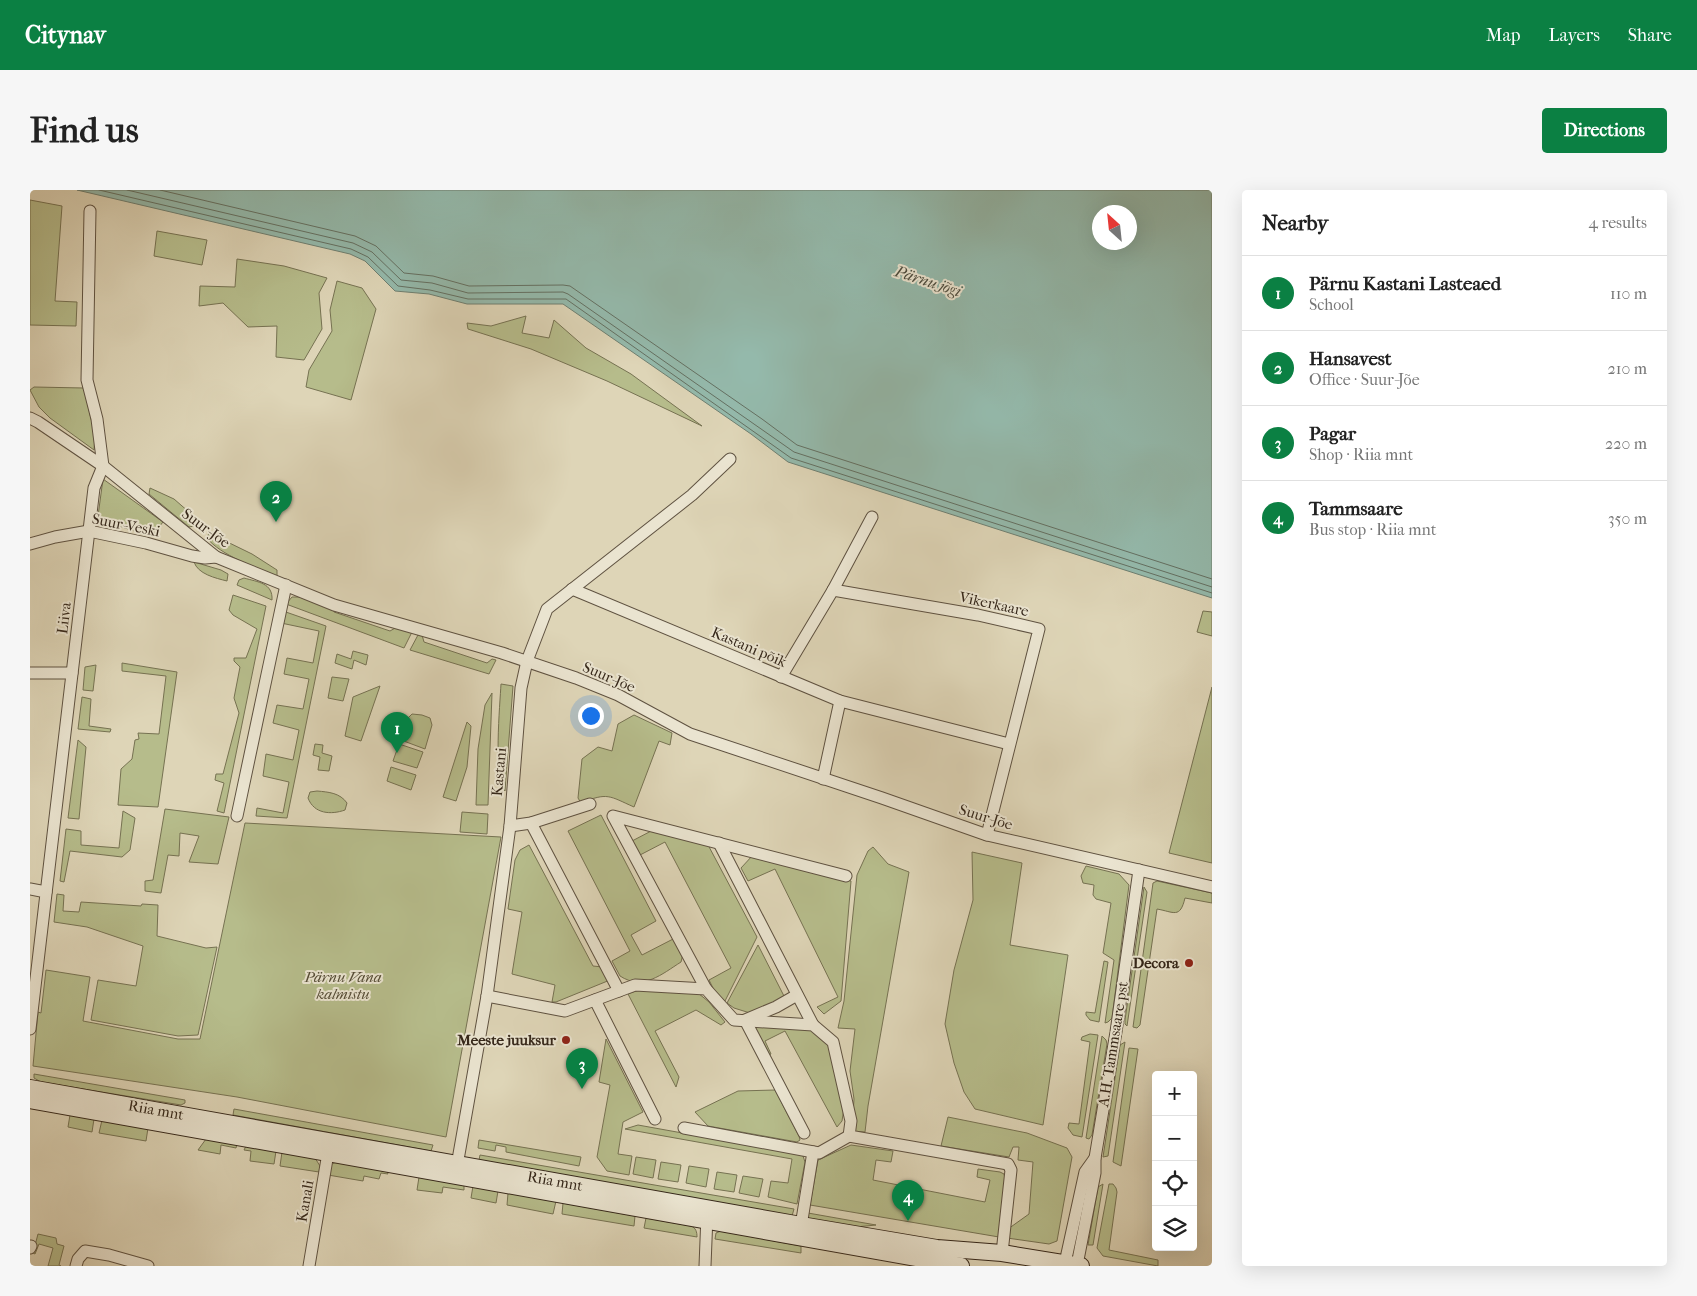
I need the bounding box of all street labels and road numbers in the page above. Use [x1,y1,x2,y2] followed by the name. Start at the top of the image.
[178,504,234,552] street label: Suur-Jõe
[90,510,162,541] street label: Suur-Veski
[957,588,1031,620] street label: Vikerkaare
[53,600,75,635] street label: Liiva
[709,623,790,671] street label: Kastani põik
[580,658,638,696] street label: Suur-Jõe
[488,746,510,797] street label: Kastani
[957,800,1016,834] street label: Suur-Jõe
[1094,979,1132,1109] street label: A.H. Tammsaare pst
[127,1096,186,1124] street label: Riia mnt
[526,1167,585,1195] street label: Riia mnt
[292,1178,318,1223] street label: Kanali

